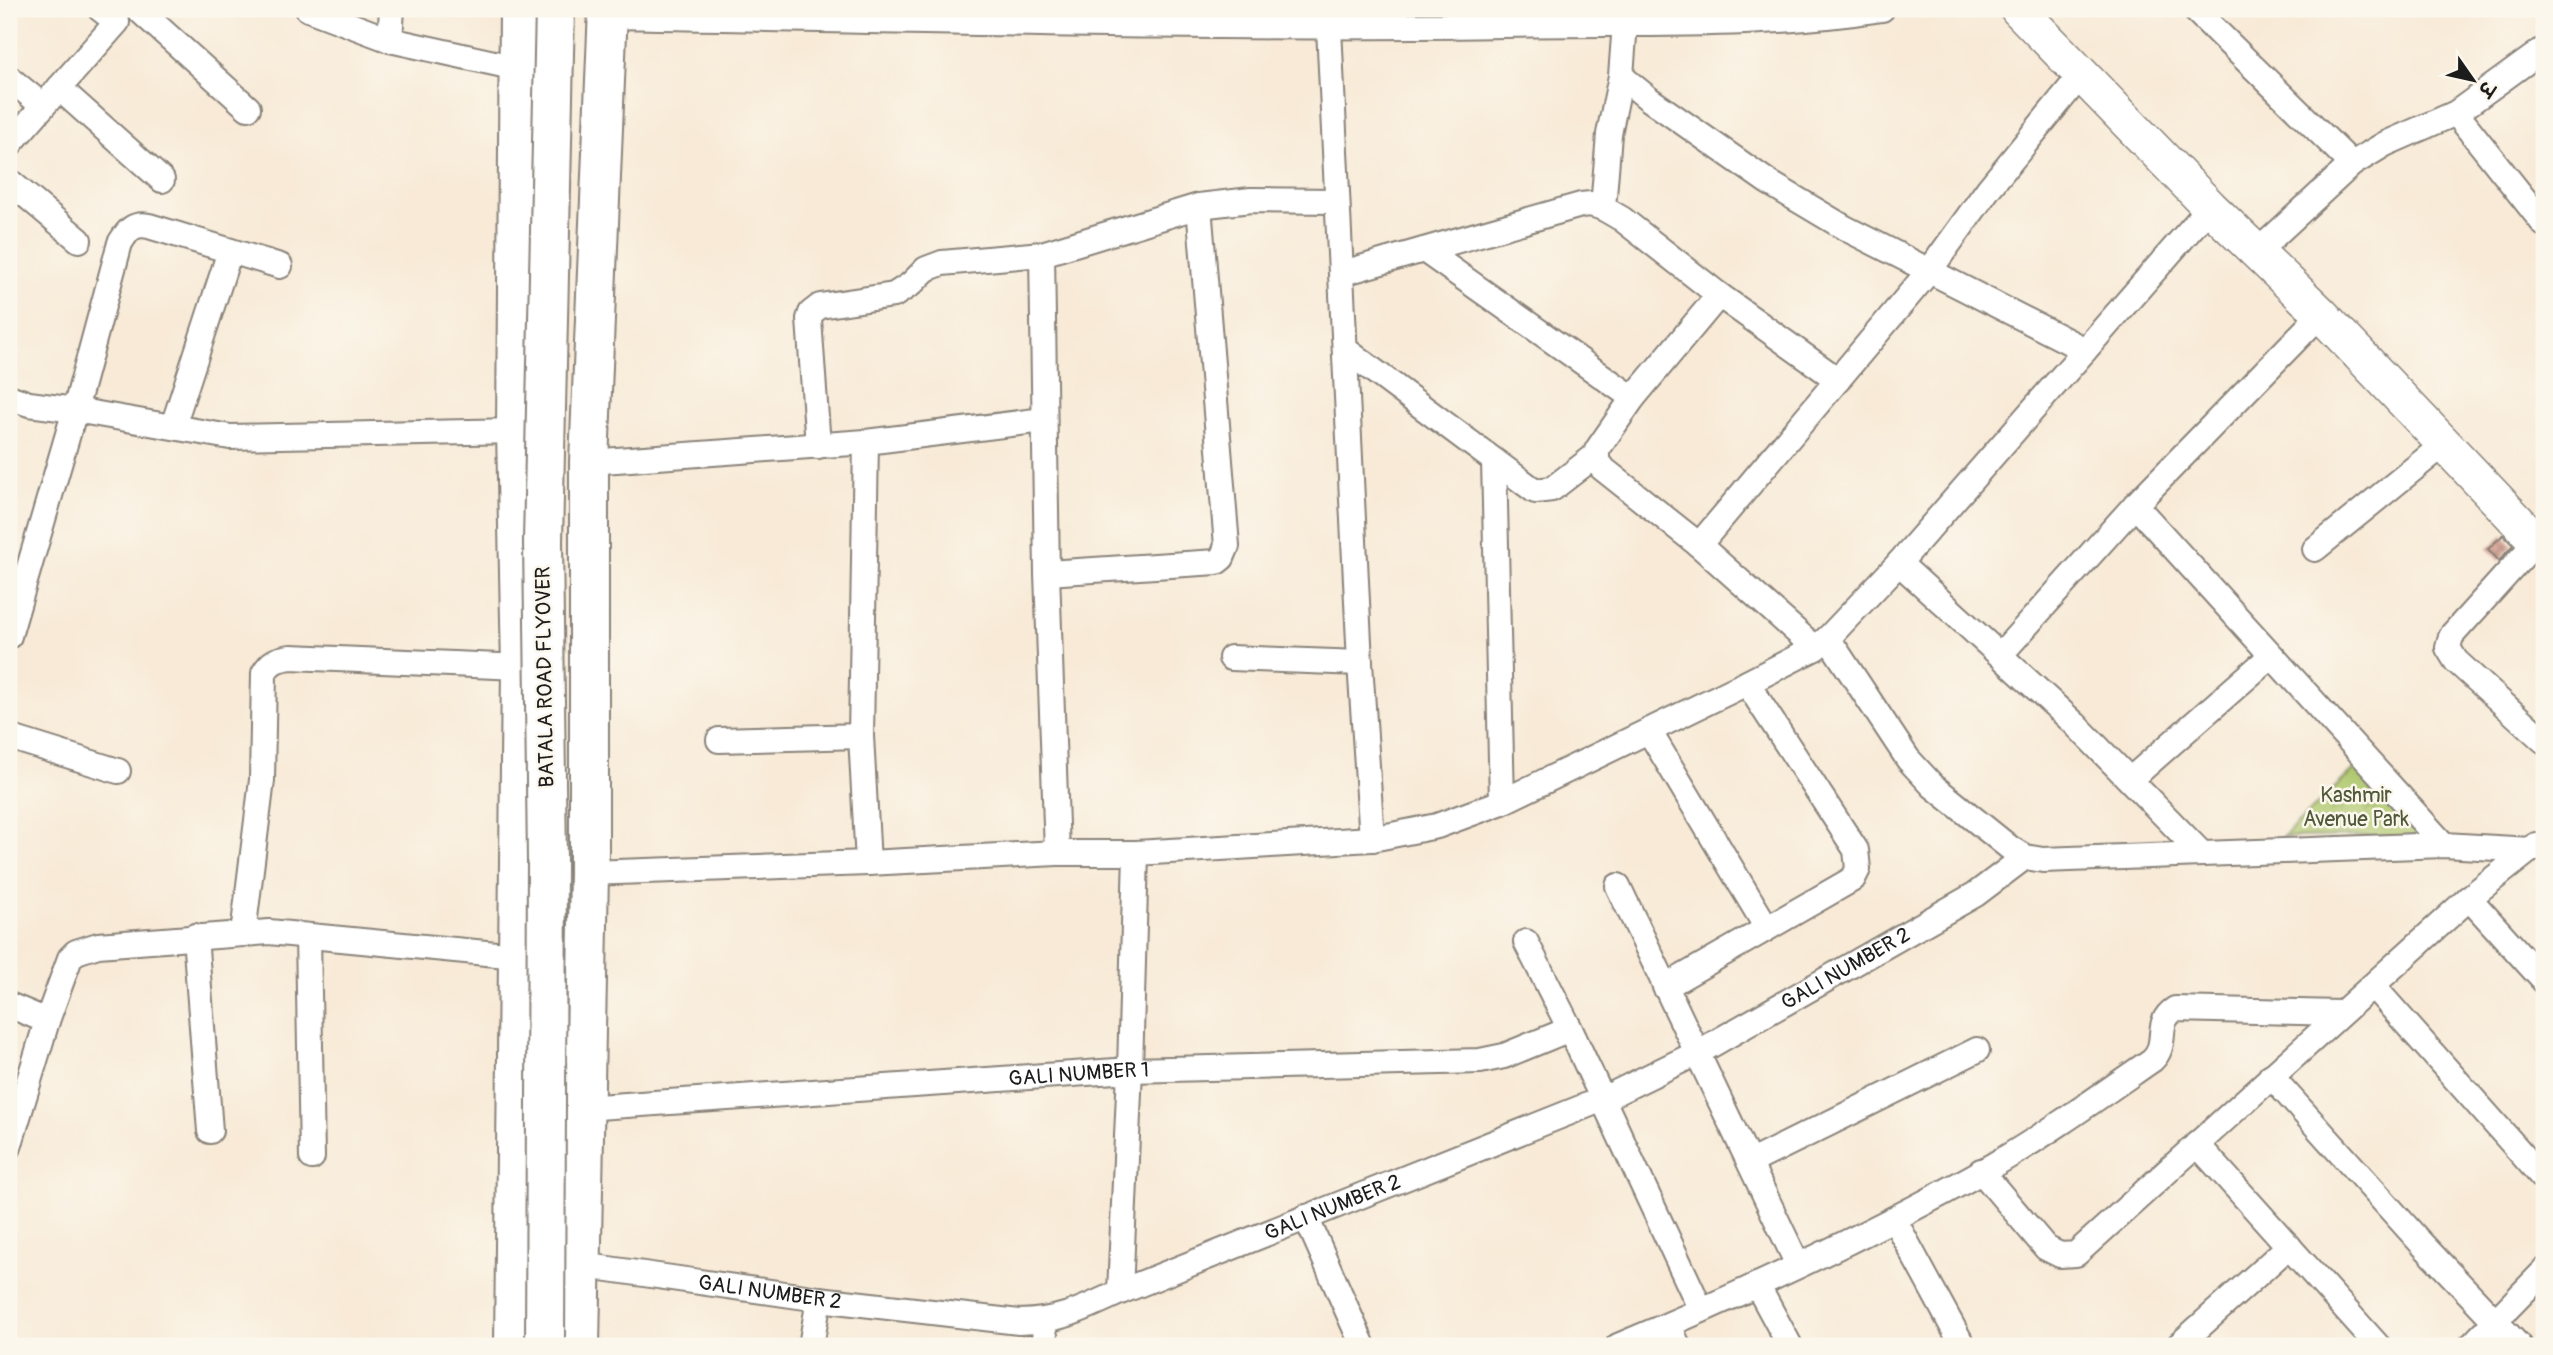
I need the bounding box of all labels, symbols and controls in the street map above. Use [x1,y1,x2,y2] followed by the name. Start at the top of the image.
[2438,46,2508,116] north arrow
[2471,75,2501,103] text: उ
[530,566,560,788] street label: BATALA ROAD FLYOVER
[2303,782,2409,833] park label: Kashmir Avenue Park
[1776,921,1915,1016] street label: GALI NUMBER 2
[1008,1056,1149,1092] street label: GALI NUMBER 1
[1260,1168,1405,1246] street label: GALI NUMBER 2
[697,1268,843,1315] street label: GALI NUMBER 2

